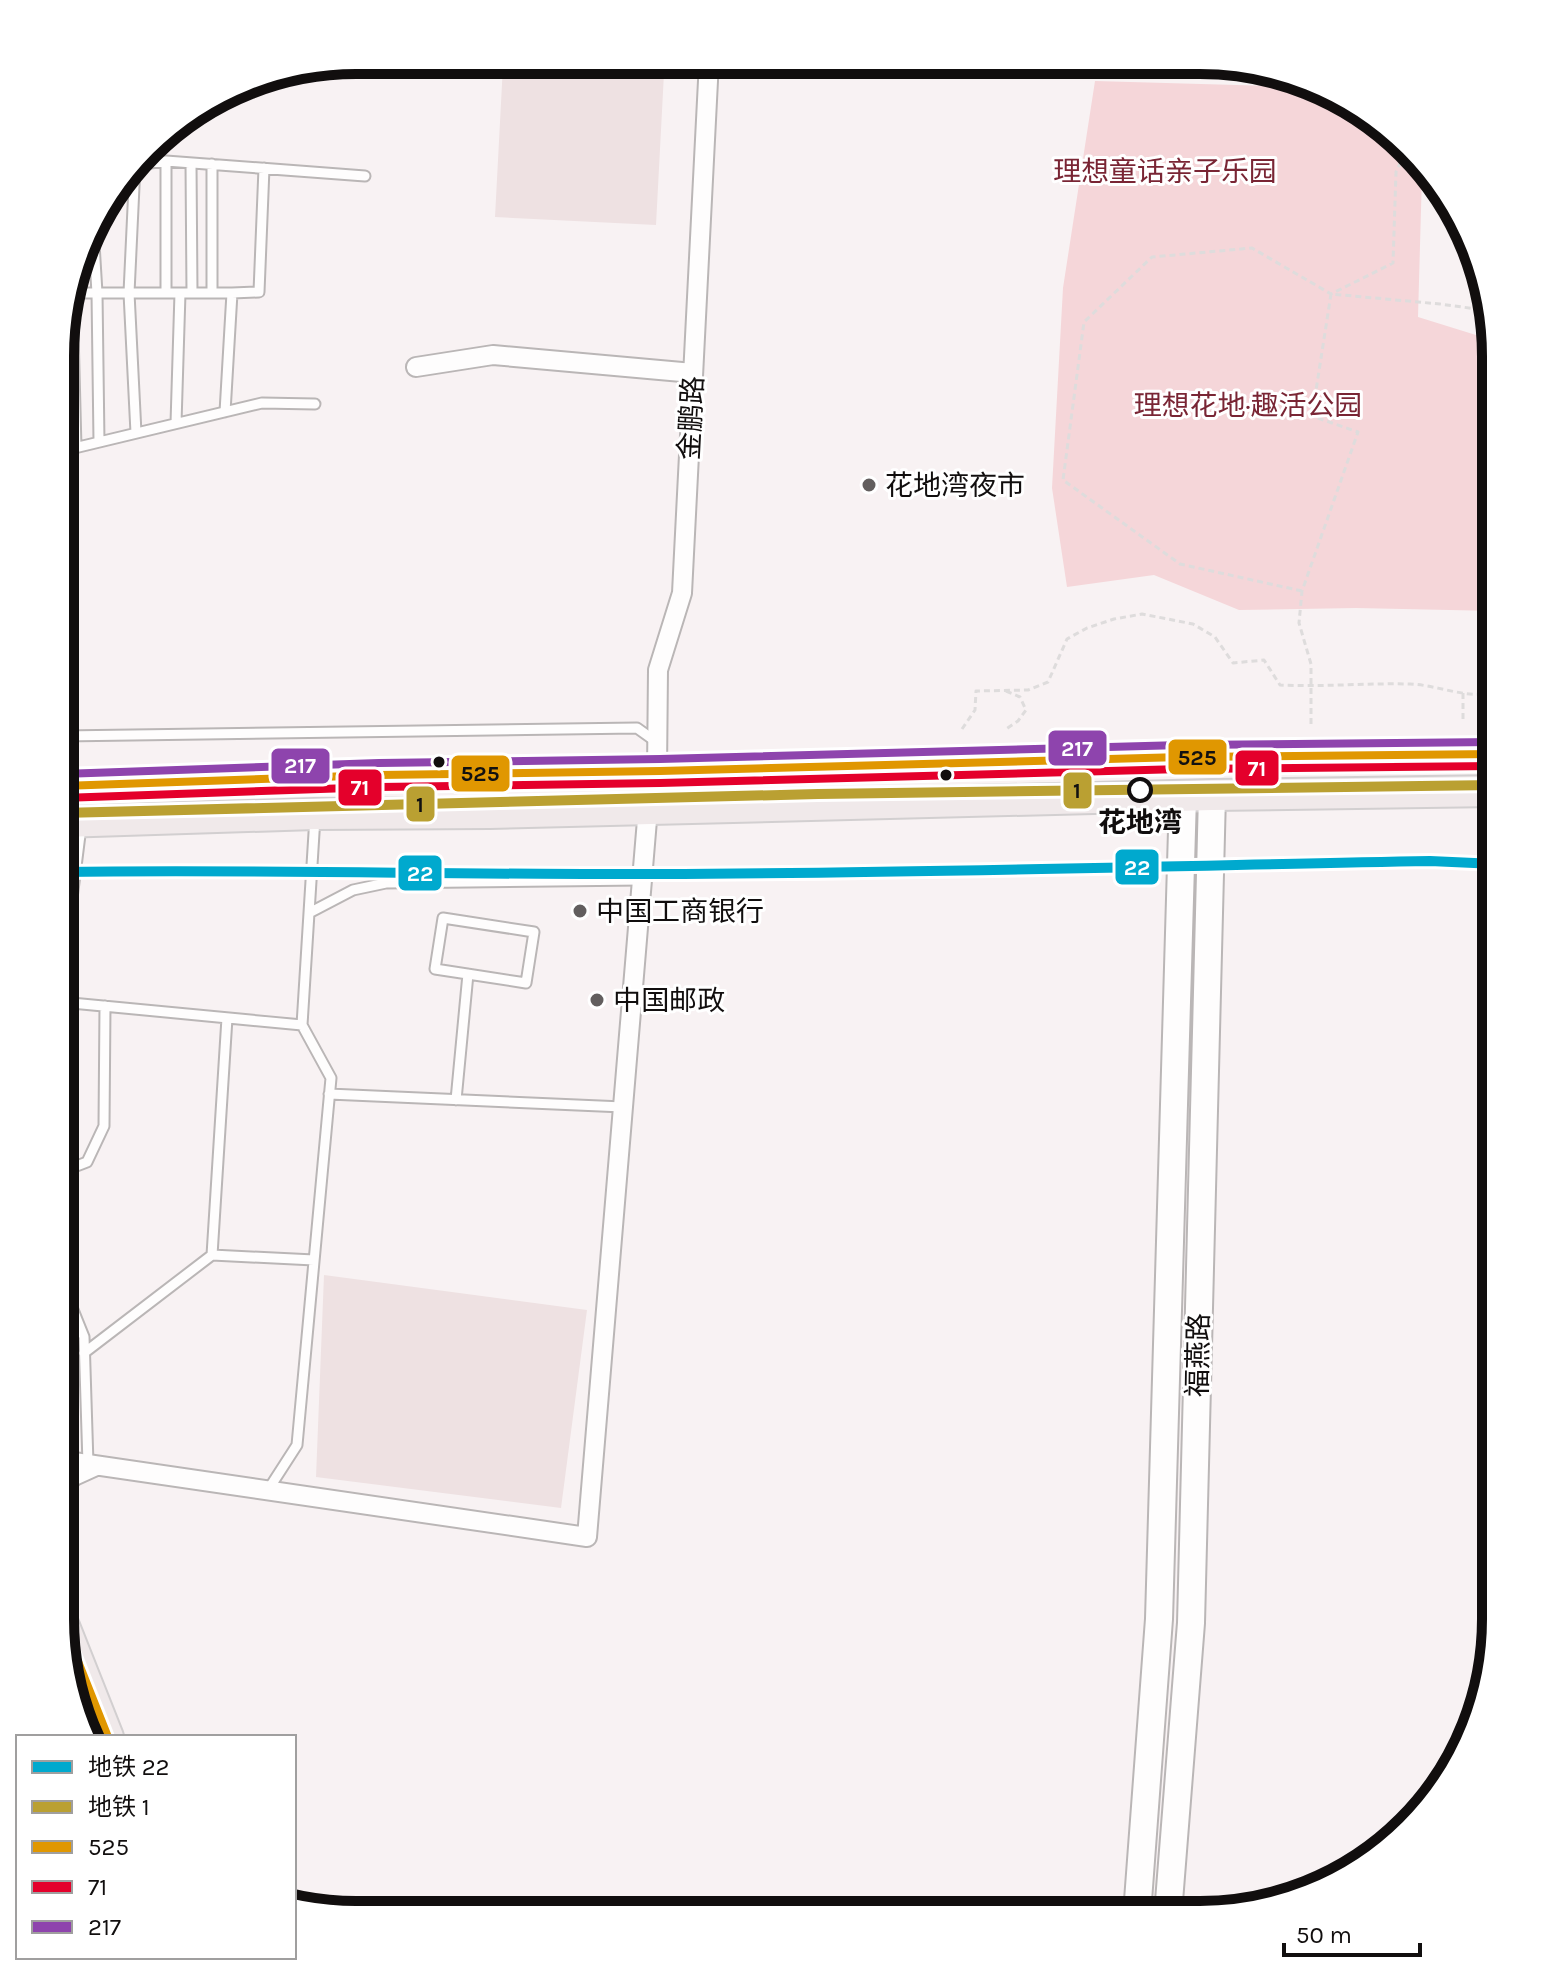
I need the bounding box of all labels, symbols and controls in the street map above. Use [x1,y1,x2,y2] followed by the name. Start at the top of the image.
[1053,155,1277,188] park label: 理想童话亲子乐园
[672,375,710,461] street label: 金鹏路
[1134,389,1363,422] park label: 理想花地·趣活公园
[885,469,1025,502] place label: 花地湾夜市
[860,476,878,494] marker: 花地湾夜市
[1047,729,1108,767] line badge: 217
[1061,736,1093,762] text: 217
[1167,738,1228,776] line badge: 525
[1178,745,1216,771] text: 525
[270,747,331,785] line badge: 217
[1234,749,1280,787] line badge: 71
[284,753,316,779] text: 217
[431,754,447,770] unlabelled marker
[450,754,511,793] line badge: 525
[1248,756,1266,782] text: 71
[461,761,499,787] text: 525
[938,767,954,783] unlabelled marker
[337,768,383,807] line badge: 71
[1062,771,1093,810] line badge: 1
[351,775,369,801] text: 71
[1073,778,1081,804] text: 1
[1128,778,1152,802] marker: 花地湾
[405,785,436,823] line badge: 1
[416,792,424,818] text: 1
[1098,806,1182,839] place label: 花地湾
[1114,848,1160,886] line badge: 22
[397,854,443,892] line badge: 22
[1124,855,1150,881] text: 22
[407,861,433,887] text: 22
[596,895,764,928] place label: 中国工商银行
[571,902,589,920] marker: 中国工商银行
[613,984,725,1017] place label: 中国邮政
[588,991,606,1009] marker: 中国邮政
[1181,1313,1215,1397] street label: 福燕路
[16,1735,296,1959] legend
[88,1753,170,1781] text: 地铁 22
[88,1793,150,1821] text: 地铁 1
[88,1833,129,1861] text: 525
[88,1873,107,1901] text: 71
[1284,1907,1420,1957] scale bar
[88,1913,121,1941] text: 217
[1296,1921,1352,1949] text: 50 m

